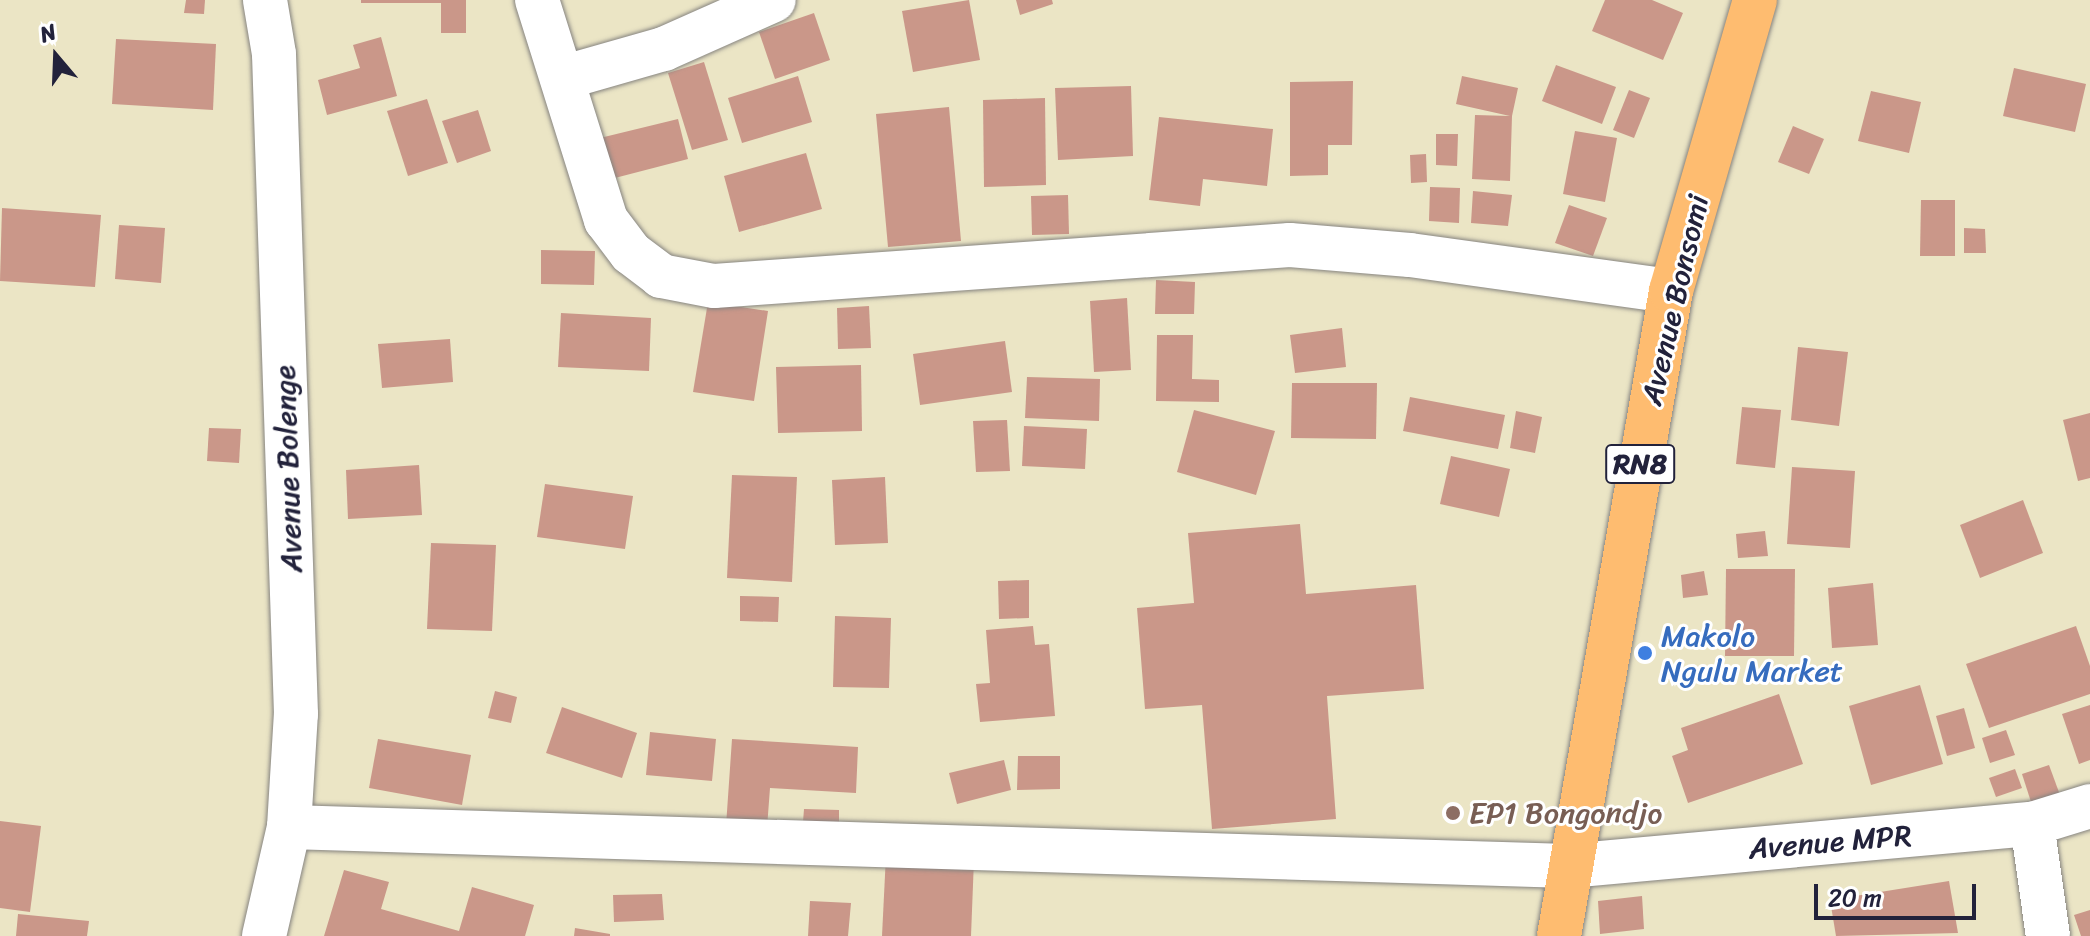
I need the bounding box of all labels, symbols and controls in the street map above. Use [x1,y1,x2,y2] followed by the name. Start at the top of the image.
[34,12,62,54] text: N
[16,16,96,96] north arrow
[1633,192,1717,408] street label: Avenue Bonsomi
[266,365,310,573] street label: Avenue Bolenge
[1604,440,1676,488] road number: RN8
[1661,618,1841,688] place label: Makolo Ngulu Market
[1636,644,1654,662] marker: Makolo Ngulu Market
[1469,795,1662,831] place label: EP1 Bongondjo
[1444,804,1462,822] marker: EP1 Bongondjo
[1747,817,1913,867] street label: Avenue MPR
[1818,868,1980,918] scale bar
[1828,877,1882,919] text: 20 m

